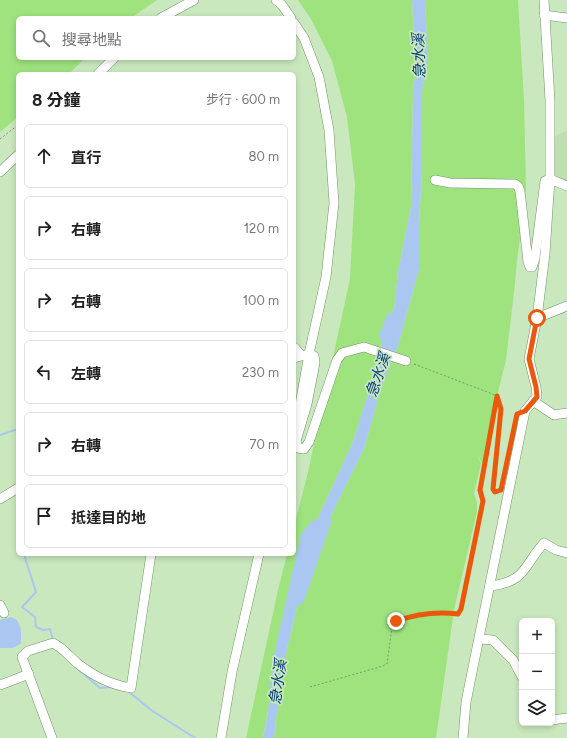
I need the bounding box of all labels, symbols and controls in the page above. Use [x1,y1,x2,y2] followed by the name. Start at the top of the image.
[16,16,296,60] search box
[30,27,52,49] icon: search
[62,31,122,49] text: 搜尋地點
[409,31,429,79] water label: 急水溪
[32,90,80,110] text: 8 分鐘
[206,92,280,107] text: 步行 · 600 m
[33,145,55,167] icon: ahead
[71,149,101,167] text: 直行
[248,149,279,164] text: 80 m
[33,217,55,239] icon: right
[71,221,101,239] text: 右轉
[244,221,279,236] text: 120 m
[33,289,55,311] icon: right
[71,293,101,311] text: 右轉
[243,293,279,308] text: 100 m
[528,309,546,327] route start
[362,349,394,399] water label: 急水溪
[33,361,55,383] icon: left
[71,365,101,383] text: 左轉
[242,365,279,380] text: 230 m
[33,433,55,455] icon: right
[71,437,101,455] text: 右轉
[249,437,279,452] text: 70 m
[33,505,55,527] icon: arrive
[71,509,146,527] text: 抵達目的地
[387,612,405,630] route end
[519,618,555,726] map controls
[519,618,555,654] button: +
[519,654,555,690] button: −
[266,656,290,706] water label: 急水溪
[519,690,555,726] button: layers

